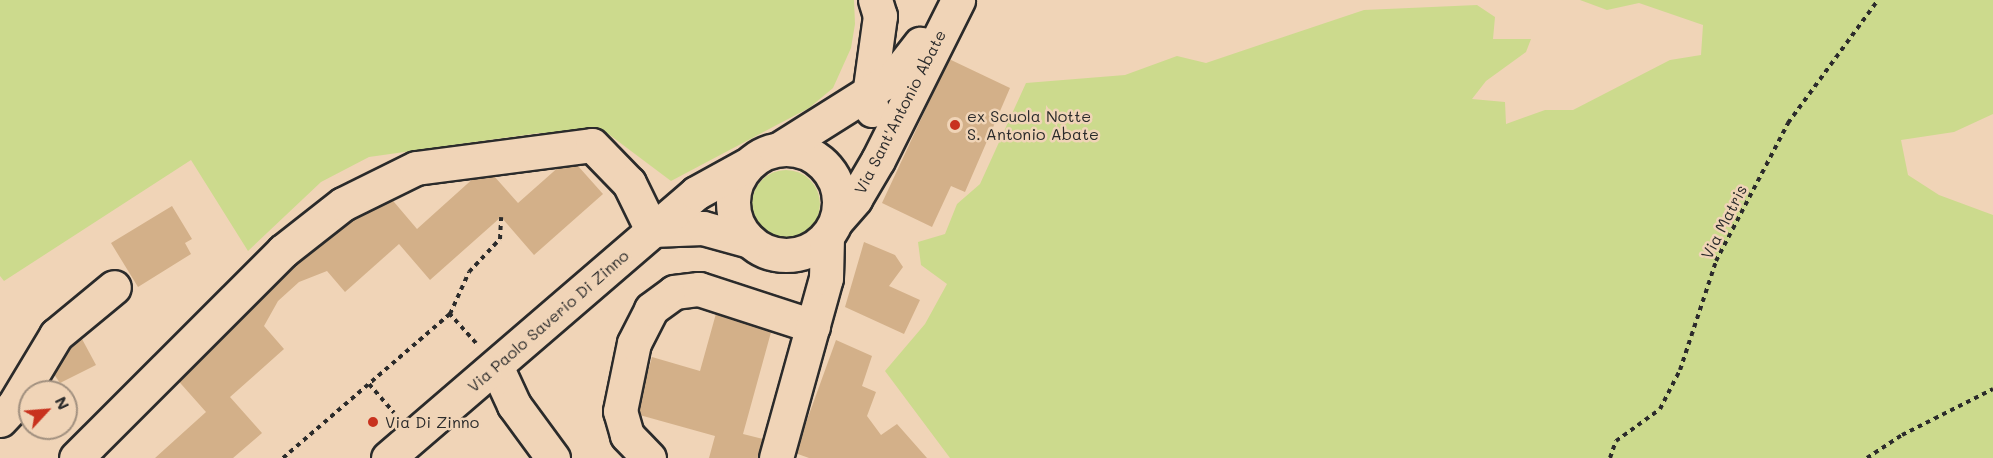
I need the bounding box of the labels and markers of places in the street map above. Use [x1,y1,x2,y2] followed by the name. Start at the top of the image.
[967,106,1099,144] place label: ex Scuola Notte S. Antonio Abate
[948,118,962,132] marker: ex Scuola Notte S. Antonio Abate
[385,412,479,432] place label: Via Di Zinno
[366,415,380,429] marker: Via Di Zinno

